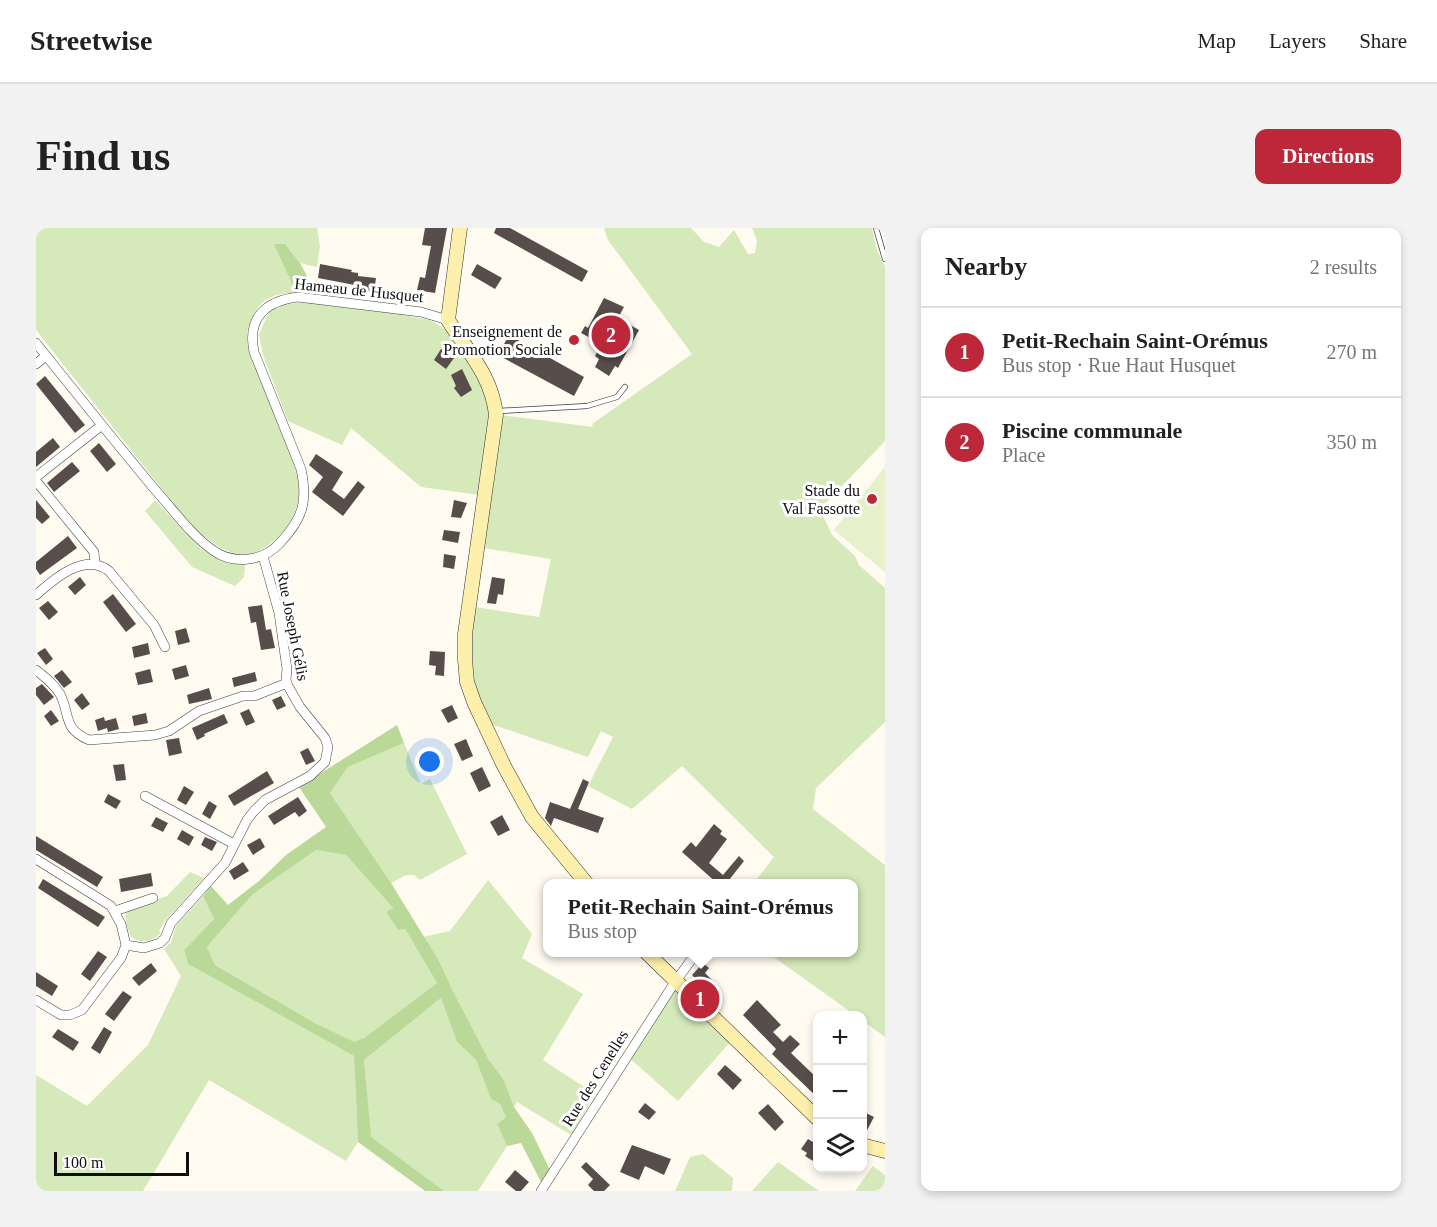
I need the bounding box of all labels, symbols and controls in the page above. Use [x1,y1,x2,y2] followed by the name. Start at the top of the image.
[30,25,152,56] text: Streetwise
[1198,29,1236,53] text: Map
[1269,29,1326,53] text: Layers
[1359,29,1407,53] text: Share
[1255,129,1401,184] button: Directions
[36,133,170,179] text: Find us
[945,252,1027,281] text: Nearby
[1310,256,1377,278] text: 2 results
[293,275,425,306] street label: Hameau de Husquet
[592,312,630,358] pin: 2
[443,323,562,358] place label: Enseignement de Promotion Sociale
[1002,328,1268,353] text: Petit-Rechain Saint-Orémus
[567,333,581,347] marker: Enseignement de Promotion Sociale
[960,341,970,363] text: 1
[1326,341,1377,363] text: 270 m
[1002,354,1236,376] text: Bus stop · Rue Haut Husquet
[1002,418,1182,443] text: Piscine communale
[960,431,970,453] text: 2
[1326,431,1377,453] text: 350 m
[1002,444,1045,466] text: Place
[782,482,860,517] place label: Stade du Val Fassotte
[865,492,879,506] marker: Stade du Val Fassotte
[273,570,312,682] street label: Rue Joseph Gélis
[415,747,444,776] your location
[543,879,858,957] popup
[568,894,833,919] text: Petit-Rechain Saint-Orémus
[568,920,637,942] text: Bus stop
[680,976,720,1022] pin: 1
[813,1011,867,1173] map controls
[813,1011,867,1065] button: +
[559,1027,631,1129] street label: Rue des Cenelles
[813,1065,867,1119] button: −
[813,1119,867,1173] button: layers
[54,1149,189,1176] scale bar
[63,1154,103,1171] text: 100 m

